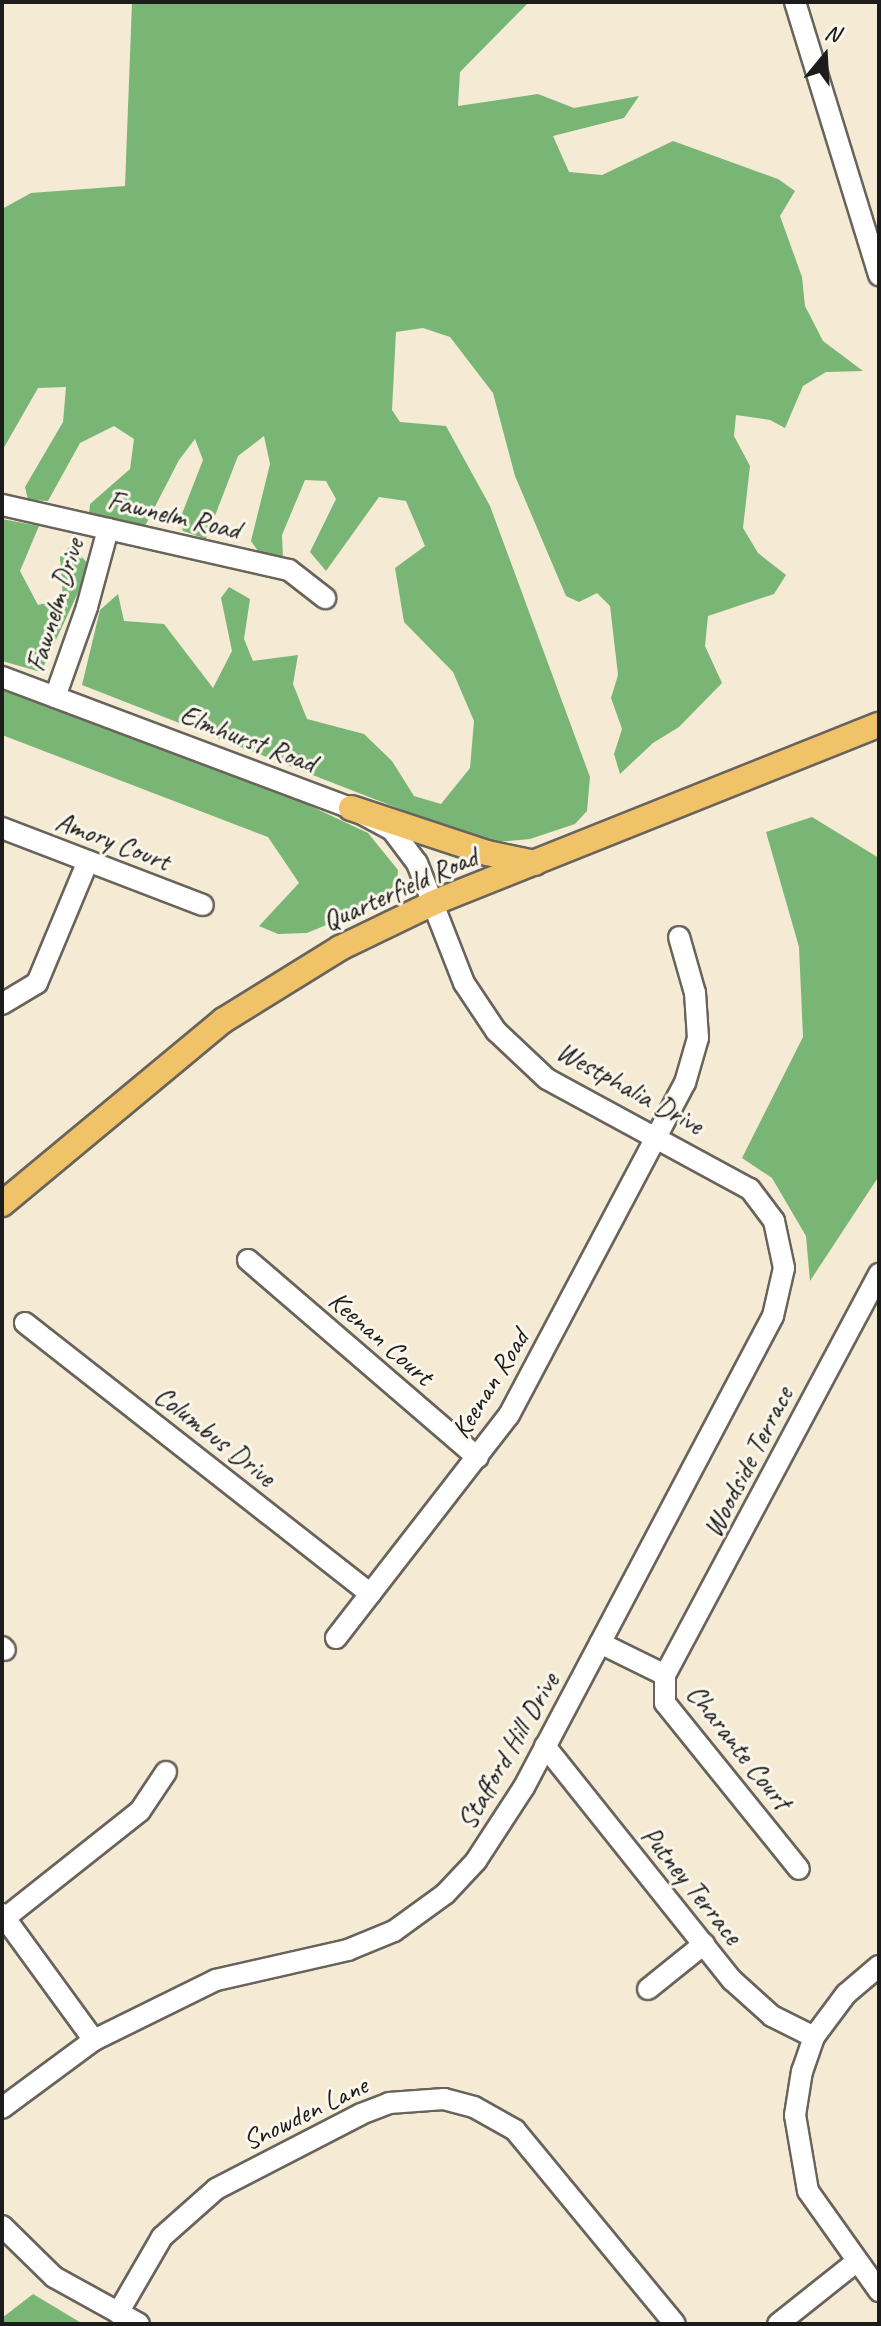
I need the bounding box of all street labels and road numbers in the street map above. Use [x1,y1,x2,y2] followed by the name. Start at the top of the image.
[105,484,243,546] street label: Fawnelm Road
[19,534,91,676] street label: Fawnelm Drive
[176,698,320,780] street label: Elmhurst Road
[51,804,175,878] street label: Amory Court
[317,840,483,938] street label: Quarterfield Road
[551,1034,709,1142] street label: Westphalia Drive
[322,1284,440,1392] street label: Keenan Court
[444,1324,536,1444] street label: Keenan Road
[148,1378,282,1494] street label: Columbus Drive
[696,1382,800,1542] street label: Woodside Terrace
[450,1667,566,1835] street label: Stafford Hill Drive
[679,1677,799,1817] street label: Charante Court
[635,1820,749,1950] street label: Putney Terrace
[237,2068,373,2158] street label: Snowden Lane

